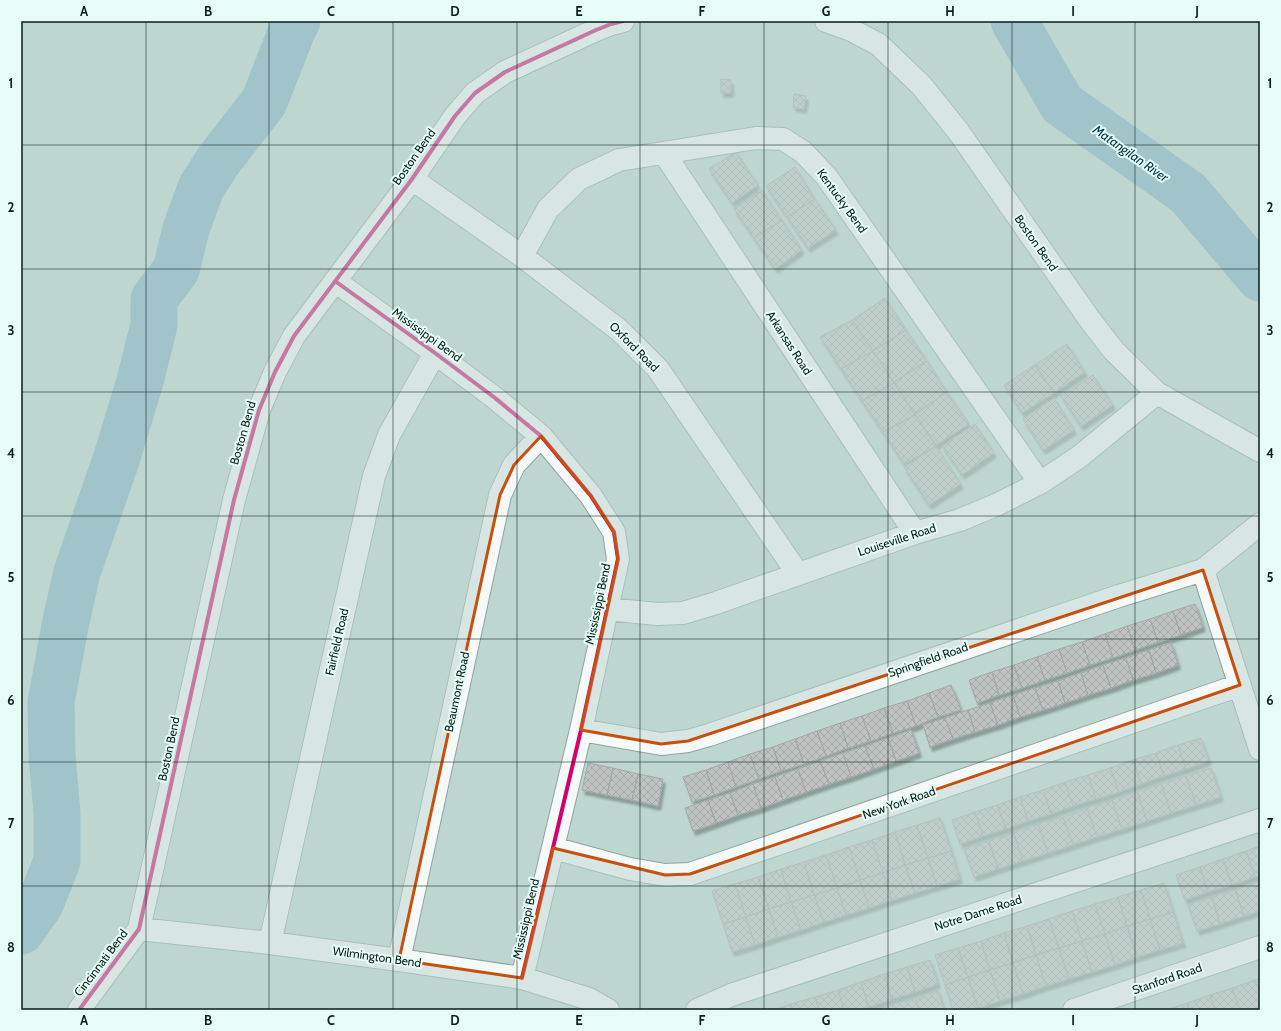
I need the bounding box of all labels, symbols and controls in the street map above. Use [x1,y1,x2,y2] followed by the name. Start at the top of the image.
[80,3,89,19] text: A
[204,3,212,19] text: B
[327,3,335,19] text: C
[450,3,460,19] text: D
[575,3,583,19] text: E
[699,3,706,19] text: F
[822,3,831,19] text: G
[945,3,955,19] text: H
[1071,3,1075,19] text: I
[1194,3,1199,19] text: J
[9,75,13,91] text: 1
[1268,75,1272,91] text: 1
[1089,121,1173,185] water label: Matangilan River
[389,126,438,188] street label: Boston Bend
[814,166,871,236] street label: Kentucky Bend
[8,199,15,215] text: 2
[1267,199,1274,215] text: 2
[1012,212,1061,274] street label: Boston Bend
[390,304,465,365] street label: Mississippi Bend
[763,308,816,378] street label: Arkansas Road
[606,319,662,375] street label: Oxford Road
[7,322,15,338] text: 3
[1266,322,1274,338] text: 3
[226,399,259,466] street label: Boston Bend
[7,445,15,461] text: 4
[1266,445,1274,461] text: 4
[856,520,938,559] street label: Louiseville Road
[582,562,613,646] street label: Mississippi Bend
[8,569,15,585] text: 5
[1267,569,1274,585] text: 5
[321,607,352,677] street label: Fairfield Road
[886,639,970,680] street label: Springfield Road
[441,650,472,733] street label: Beaumont Road
[7,692,15,708] text: 6
[1266,692,1274,708] text: 6
[154,715,183,782] street label: Boston Bend
[860,783,937,822] street label: New York Road
[8,815,15,831] text: 7
[1267,815,1274,831] text: 7
[509,877,542,961] street label: Mississippi Bend
[932,891,1023,934] street label: Notre Dame Road
[71,926,131,999] street label: Cincinnati Bend
[7,939,15,955] text: 8
[1266,939,1274,955] text: 8
[332,943,422,970] street label: Wilmington Bend
[1130,960,1204,997] street label: Stanford Road
[80,1012,89,1028] text: A
[204,1012,212,1028] text: B
[327,1012,335,1028] text: C
[450,1012,460,1028] text: D
[575,1012,583,1028] text: E
[699,1012,706,1028] text: F
[822,1012,831,1028] text: G
[945,1012,955,1028] text: H
[1071,1012,1075,1028] text: I
[1194,1012,1199,1028] text: J

